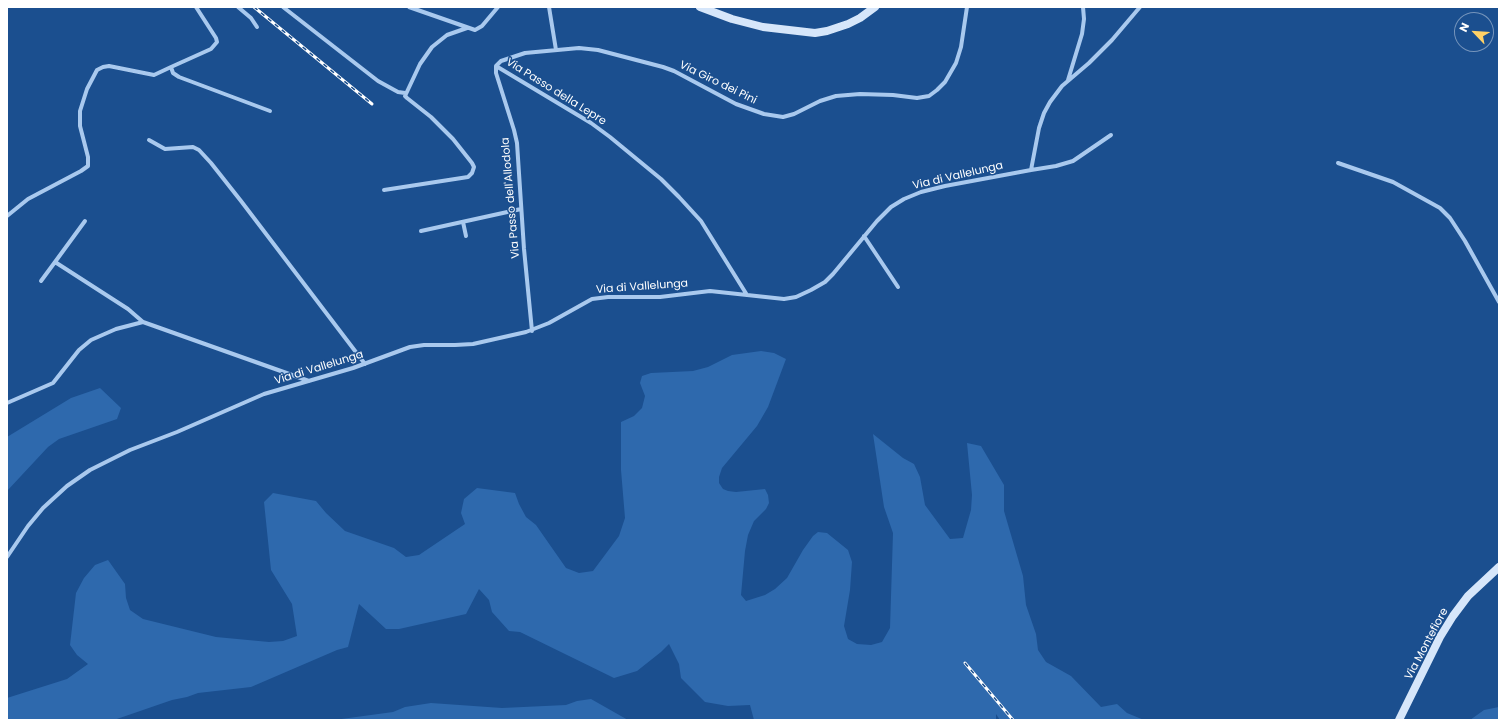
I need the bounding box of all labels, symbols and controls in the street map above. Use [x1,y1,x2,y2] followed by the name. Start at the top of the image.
[1454,12,1494,52] north arrow
[1455,20,1473,34] text: N
[503,56,609,128] street label: Via Passo della Lepre
[677,59,759,107] street label: Via Giro dei Pini
[499,137,523,259] street label: Via Passo dell'Allodola
[912,159,1004,193] street label: Via di Vallelunga
[595,277,689,297] street label: Via di Vallelunga
[273,348,365,388] street label: Via di Vallelunga
[1403,606,1451,682] street label: Via Montefiore

